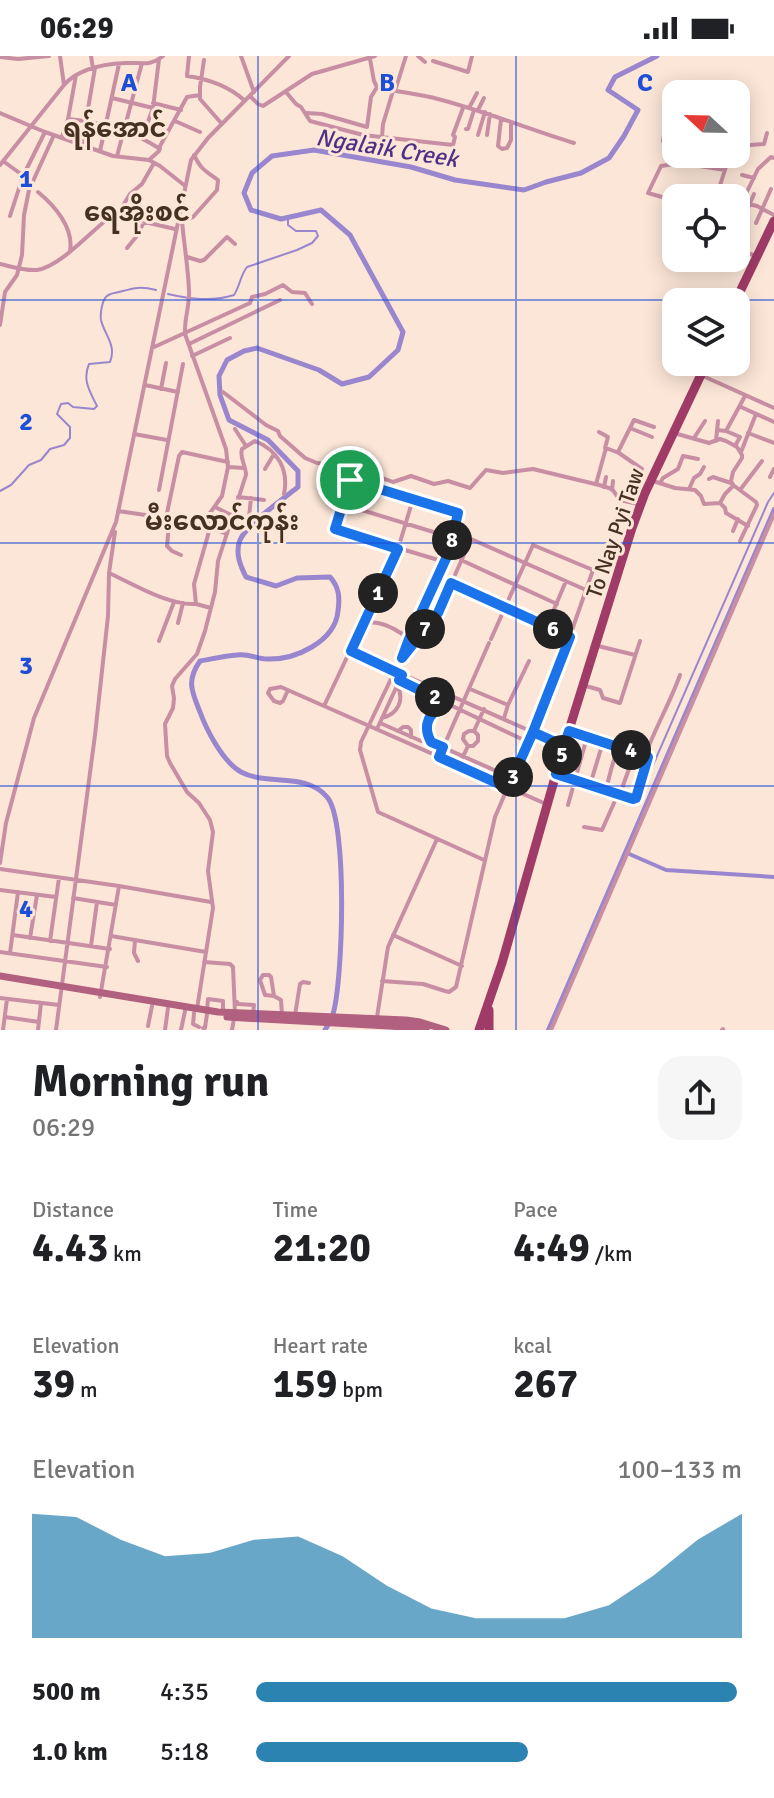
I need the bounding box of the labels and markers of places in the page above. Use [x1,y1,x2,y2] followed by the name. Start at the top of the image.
[316,446,384,514] pin
[432,520,472,560] pin: 8
[358,573,398,613] pin: 1
[405,609,445,649] pin: 7
[533,609,573,649] pin: 6
[415,677,455,717] pin: 2
[611,730,651,770] pin: 4
[542,735,582,775] pin: 5
[493,757,533,797] pin: 3

